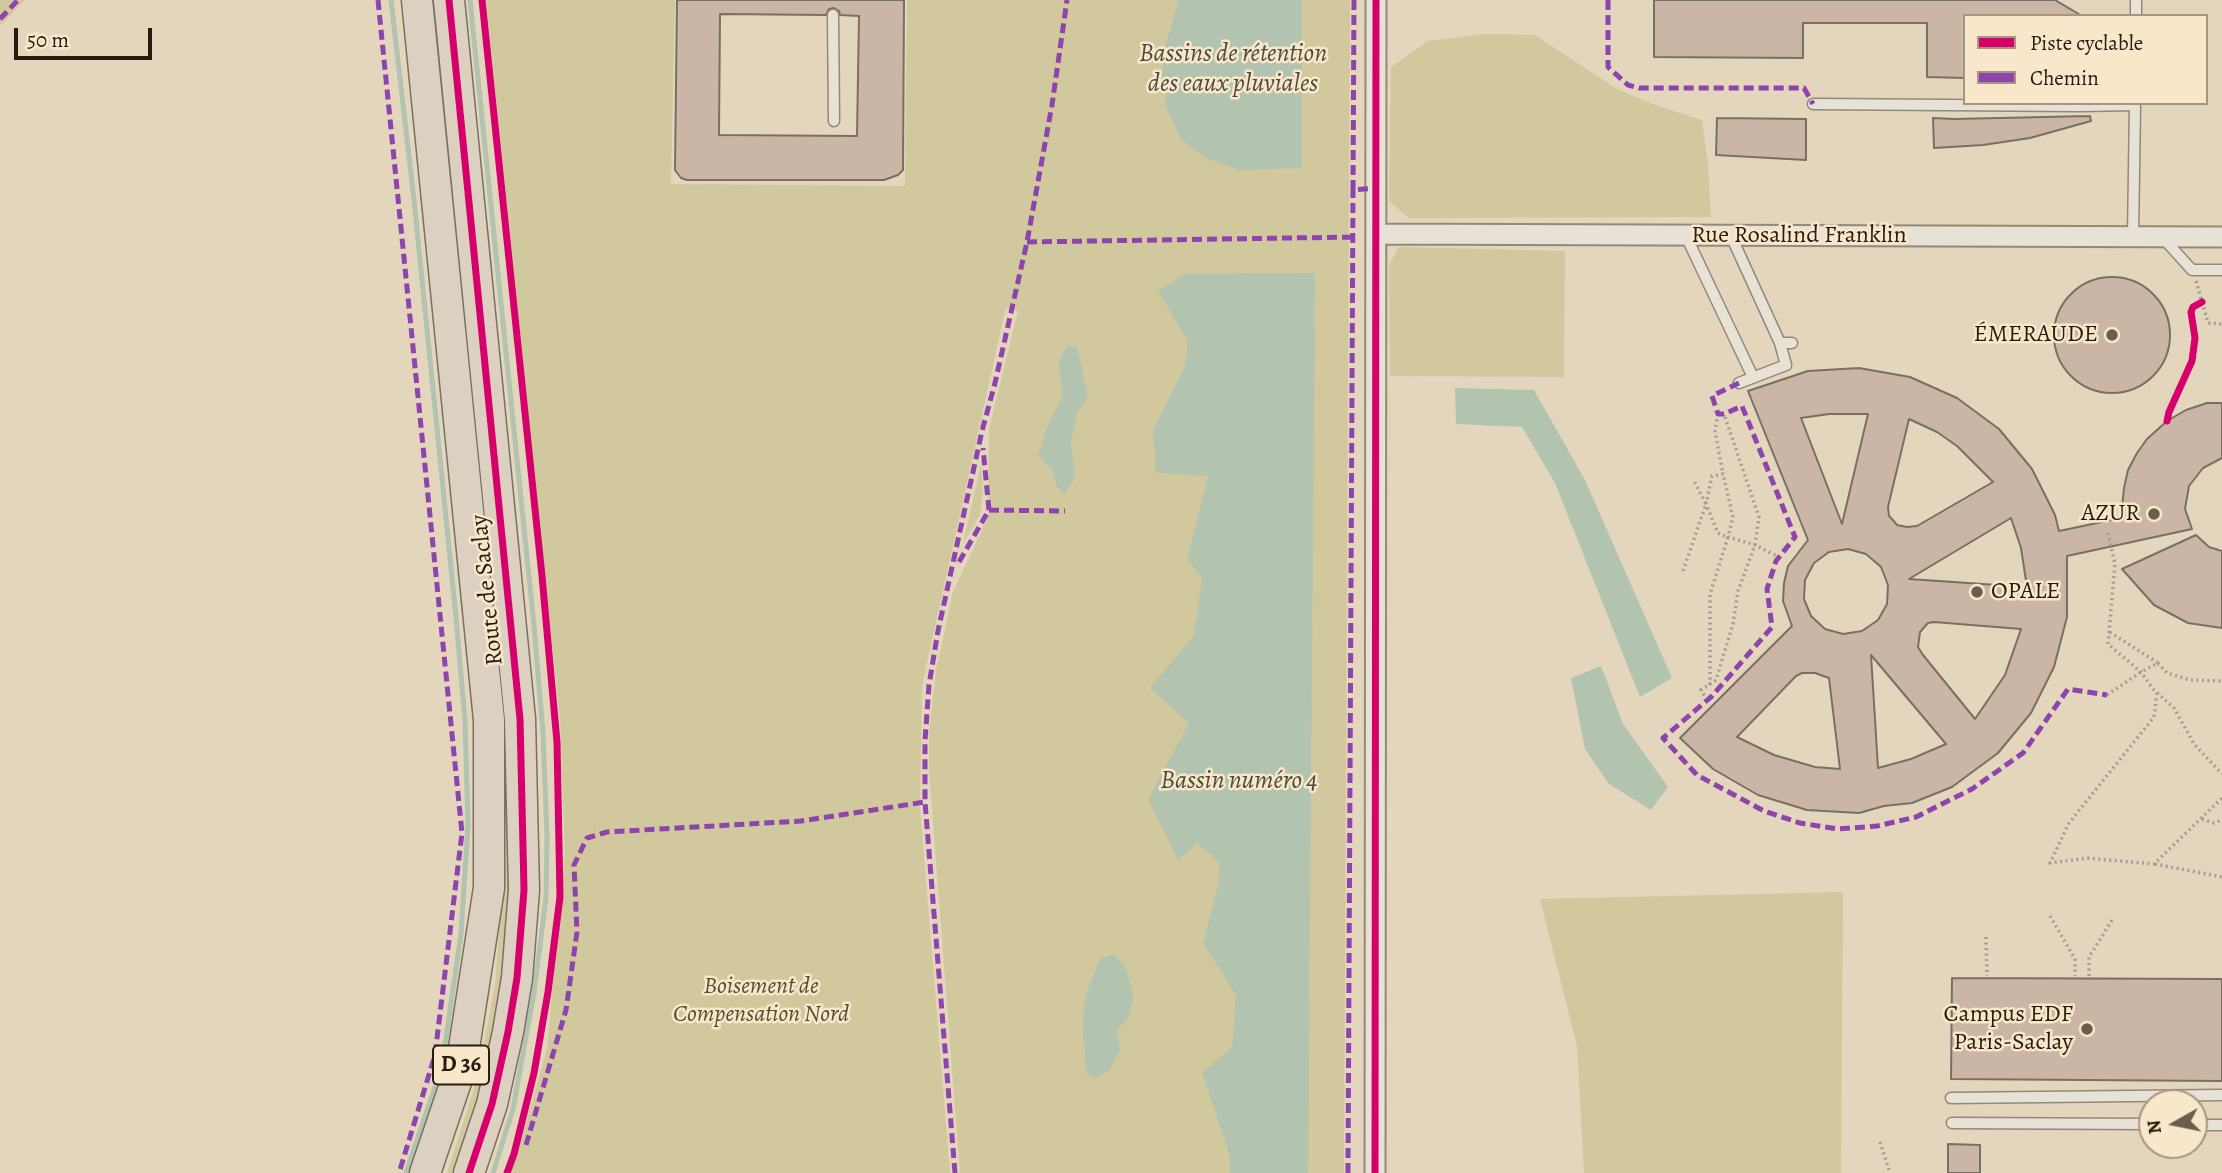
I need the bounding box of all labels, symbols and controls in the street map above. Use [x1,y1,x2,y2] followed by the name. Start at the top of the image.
[18,14,156,58] scale bar
[1963,14,2208,105] legend
[27,26,69,54] text: 50 m
[2030,29,2143,57] text: Piste cyclable
[1139,39,1327,100] water label: Bassins de rétention des eaux pluviales
[2030,64,2099,92] text: Chemin
[1691,222,1907,250] street label: Rue Rosalind Franklin
[1973,321,2098,349] place label: ÉMERAUDE
[2104,327,2120,343] marker: ÉMERAUDE
[2081,500,2140,528] place label: AZUR
[2146,506,2162,522] marker: AZUR
[466,513,510,667] street label: Route de Saclay
[1991,578,2060,606] place label: OPALE
[1969,584,1985,600] marker: OPALE
[1160,766,1318,798] water label: Bassin numéro 4
[673,973,849,1029] park label: Boisement de Compensation Nord
[1943,1001,2073,1057] place label: Campus EDF Paris-Saclay
[2079,1021,2095,1037] marker: Campus EDF Paris-Saclay
[433,1046,489,1084] road number: D 36
[2138,1089,2208,1159] north arrow
[2140,1118,2168,1136] text: N

